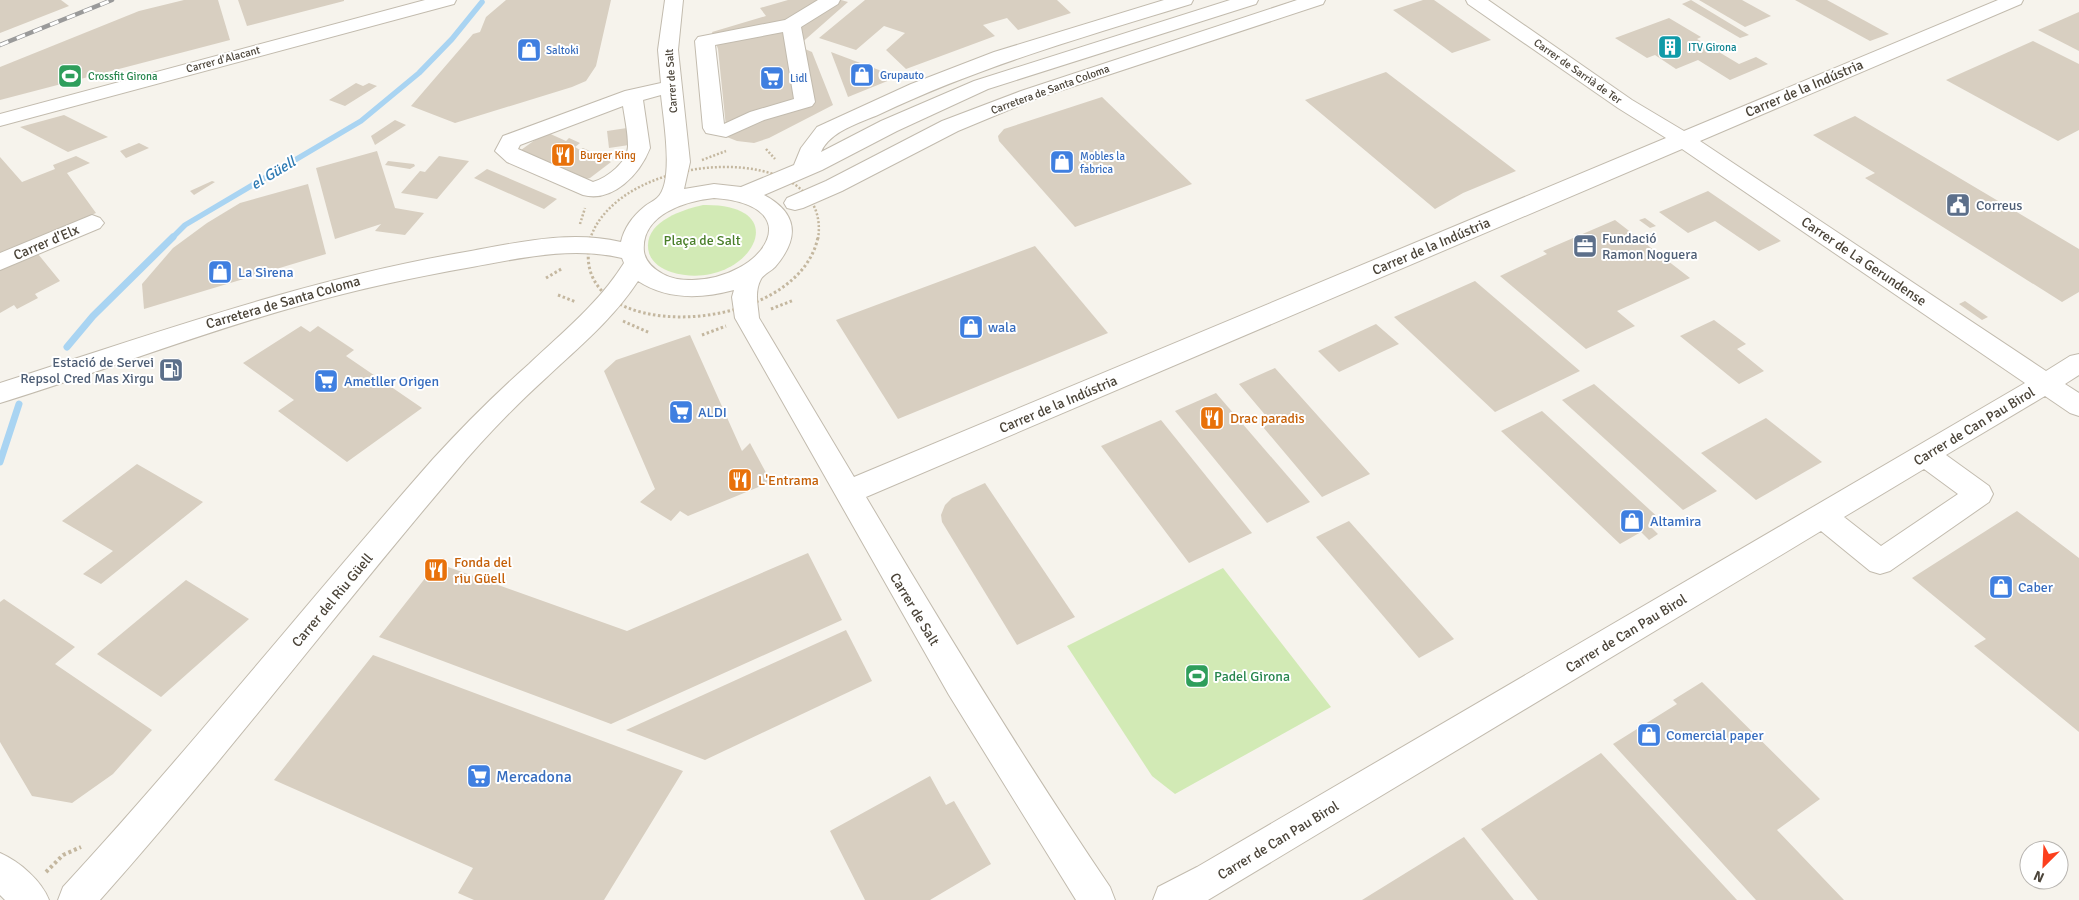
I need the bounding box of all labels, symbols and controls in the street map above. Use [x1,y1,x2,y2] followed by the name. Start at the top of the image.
[1657,34,1683,60] building icon: ITV Girona
[1531,36,1624,107] street label: Carrer de Sarrià de Ter
[516,37,542,63] shop icon: Saltoki
[1688,41,1737,54] place label: ITV Girona
[185,43,262,76] street label: Carrer d'Alacant
[546,44,579,57] place label: Saltoki
[663,48,680,114] street label: Carrer de Salt
[1743,56,1866,121] street label: Carrer de la Indústria
[849,62,875,88] shop icon: Grupauto
[989,62,1112,117] street label: Carretera de Santa Coloma
[57,63,83,89] sports icon: Crossfit Girona
[759,65,785,91] supermarket icon: Lidl
[880,69,924,82] place label: Grupauto
[88,70,158,83] place label: Crossfit Girona
[790,72,808,85] place label: Lidl
[550,142,576,168] restaurant icon: Burger King
[580,149,636,162] place label: Burger King
[1049,149,1075,175] shop icon: Mobles la fabrica
[1080,150,1126,176] place label: Mobles la fabrica
[247,152,300,193] water label: el Güell
[1945,192,1971,218] public building icon: Correus
[1976,197,2022,214] place label: Correus
[1798,213,1930,310] street label: Carrer de La Gerundense
[1370,214,1493,279] street label: Carrer de la Indústria
[11,221,82,264] street label: Carrer d'Elx
[1602,230,1698,263] place label: Fundació Ramon Noguera
[663,232,741,249] park label: Plaça de Salt
[1572,233,1598,259] office icon: Fundació Ramon Noguera
[207,259,233,285] shop icon: La Sirena
[238,264,294,281] place label: La Sirena
[204,272,362,333] street label: Carretera de Santa Coloma
[958,314,984,340] shop icon: wala
[988,319,1016,336] place label: wala
[20,354,154,387] place label: Estació de Servei Repsol Cred Mas Xirgu
[158,357,184,383] fuel station icon: Estació de Servei Repsol Cred Mas Xirgu
[313,368,339,394] supermarket icon: Ametller Origen
[997,372,1120,437] street label: Carrer de la Indústria
[344,373,439,390] place label: Ametller Origen
[1911,383,2038,469] street label: Carrer de Can Pau Birol
[668,399,694,425] supermarket icon: ALDI
[698,404,727,421] place label: ALDI
[1199,405,1225,431] restaurant icon: Drac paradis
[1230,410,1305,427] place label: Drac paradis
[727,467,753,493] restaurant icon: L'Entrama
[758,472,819,489] place label: L'Entrama
[1619,508,1645,534] shop icon: Altamira
[1650,513,1701,530] place label: Altamira
[288,550,376,651] street label: Carrer del Riu Güell
[454,554,512,587] place label: Fonda del riu Güell
[423,557,449,583] restaurant icon: Fonda del riu Güell
[886,570,943,649] street label: Carrer de Salt
[1988,574,2014,600] shop icon: Caber
[2018,579,2054,596] place label: Caber
[1563,590,1690,676] street label: Carrer de Can Pau Birol
[1184,663,1210,689] sports icon: Padel Girona
[1214,668,1290,685] place label: Padel Girona
[1636,722,1662,748] shop icon: Comercial paper
[1666,727,1764,744] place label: Comercial paper
[466,763,492,789] supermarket icon: Mercadona
[496,767,572,787] place label: Mercadona
[1215,797,1342,883] street label: Carrer de Can Pau Birol
[2019,840,2069,890] north arrow
[2031,867,2047,886] text: N

